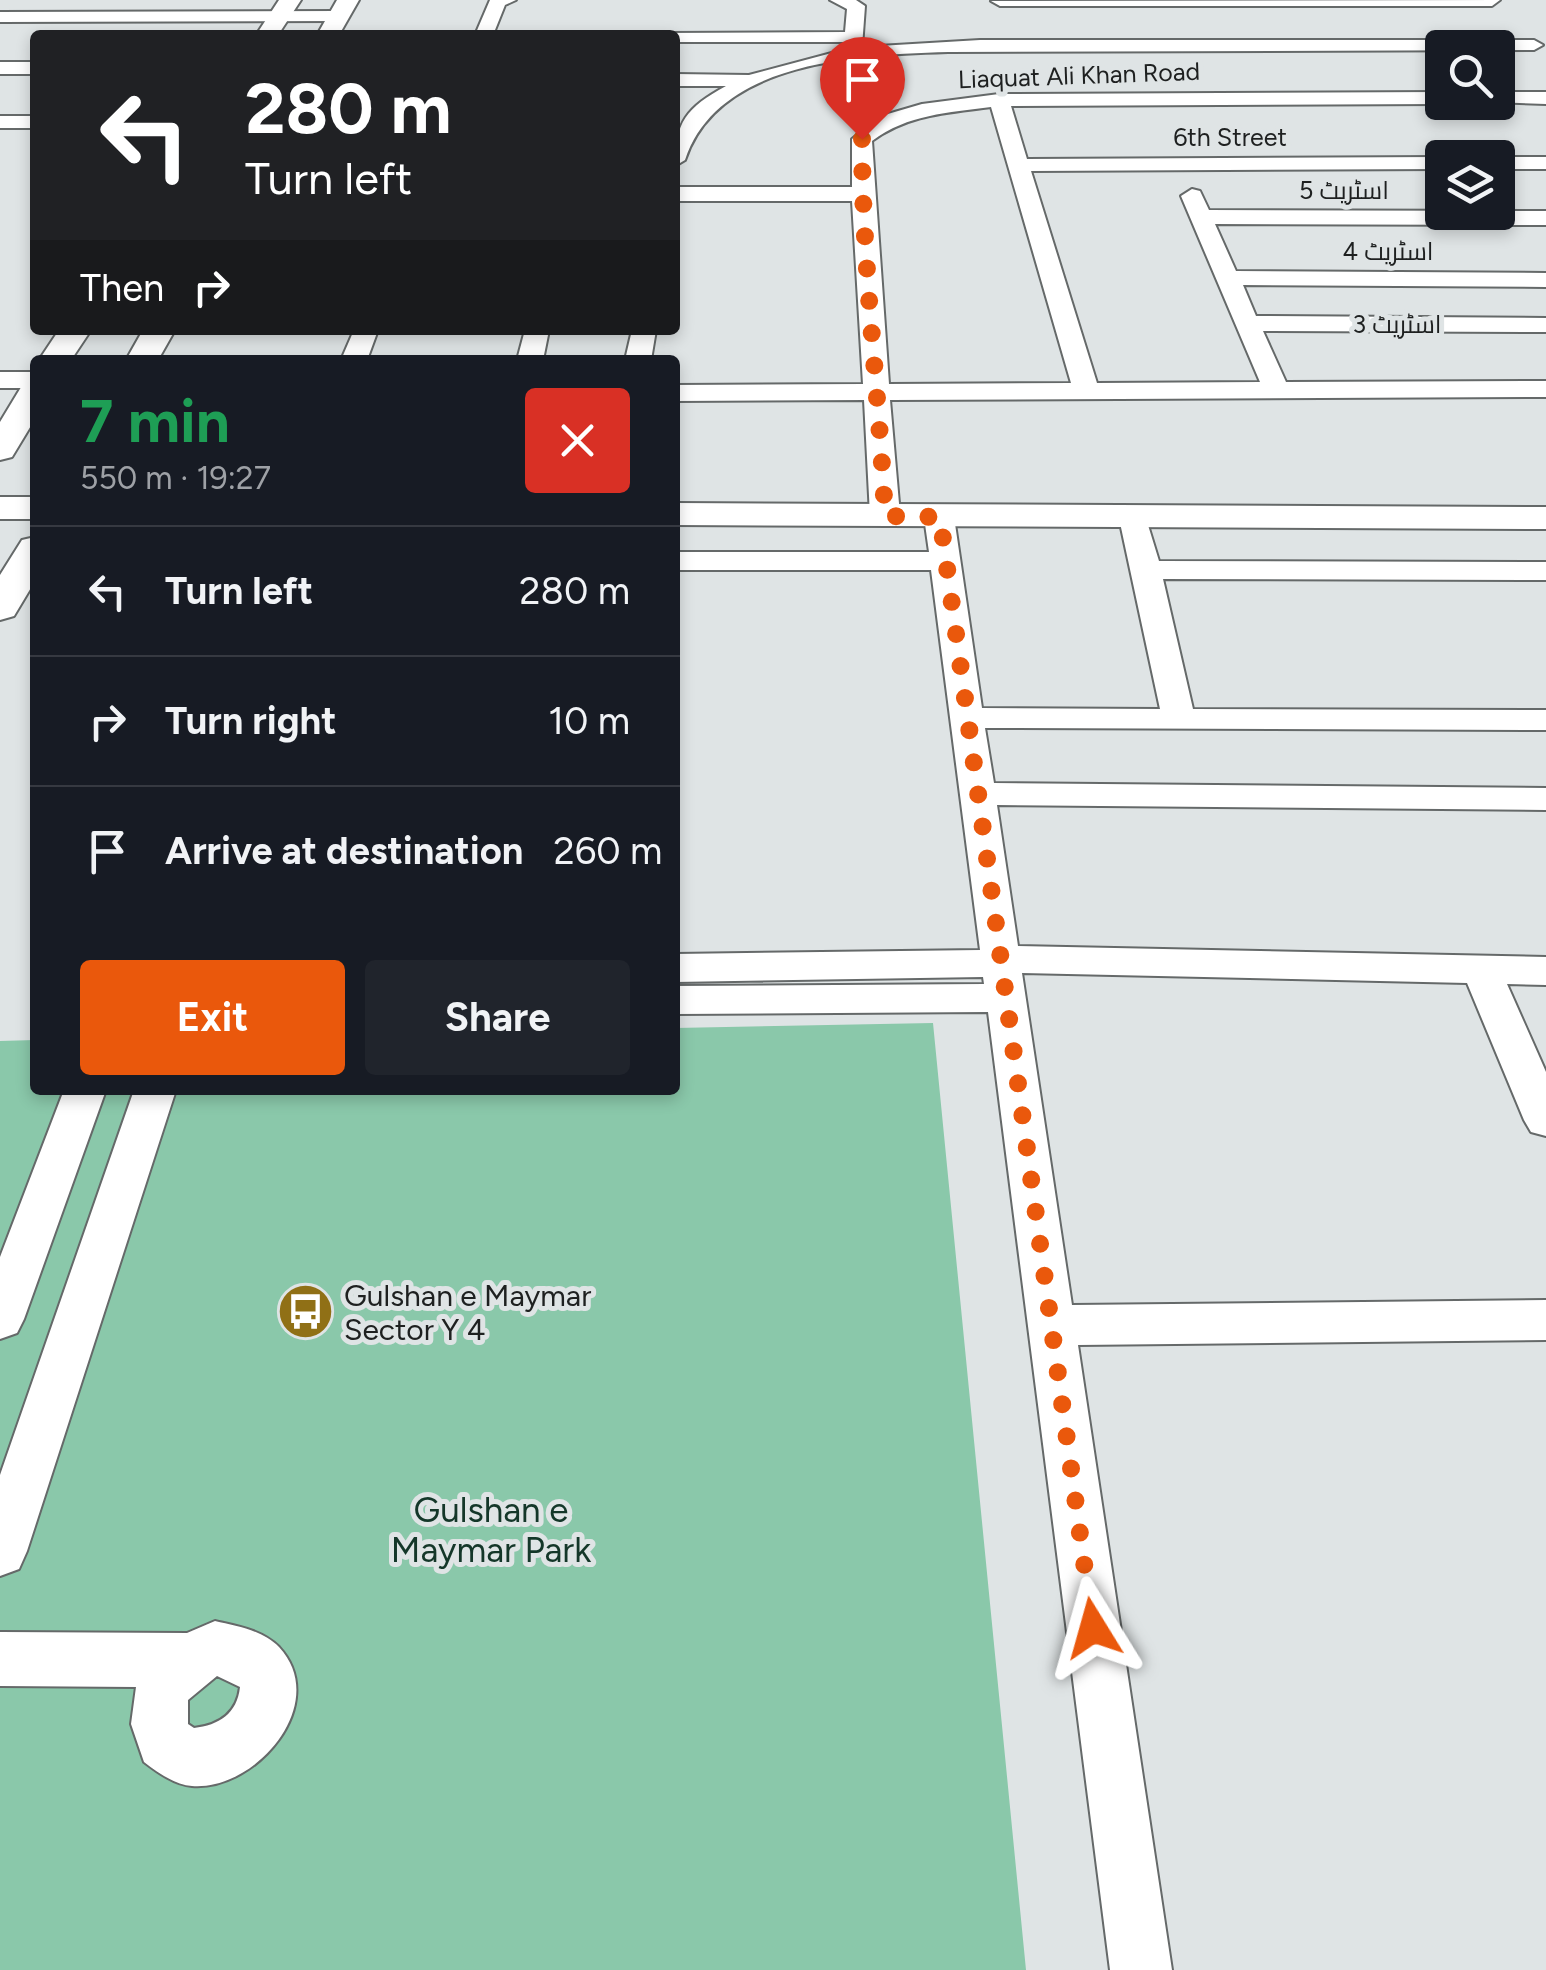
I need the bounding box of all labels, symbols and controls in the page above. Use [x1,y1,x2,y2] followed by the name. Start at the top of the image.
[1425,30,1515,230] map controls
[1425,30,1515,120] button: search
[820,37,905,140] pin
[835,52,890,107] icon: arrive
[957,56,1201,94] street label: Liaquat Ali Khan Road
[245,66,451,151] text: 280 m
[80,70,210,200] icon: left
[1173,122,1287,152] street label: 6th Street
[1425,140,1515,230] button: layers
[245,151,412,205] text: Turn left
[1299,175,1389,205] street label: اسٹریٹ 5
[1342,236,1434,266] street label: اسٹریٹ 4
[184,260,239,315] icon: right
[80,265,164,311] text: Then
[1352,309,1442,339] street label: اسٹریٹ 3
[80,385,230,457] text: 7 min
[525,388,630,493] button: close
[80,459,271,497] text: 550 m · 19:27
[80,564,135,619] icon: left
[165,568,313,614] text: Turn left
[519,568,630,614] text: 280 m
[80,694,135,749] icon: right
[165,698,337,744] text: Turn right
[548,698,630,744] text: 10 m
[80,824,135,879] icon: arrive
[165,828,523,874] text: Arrive at destination
[553,828,662,874] text: 260 m
[80,960,345,1075] button: Exit
[365,960,630,1075] button: Share
[344,1277,591,1348] place label: Gulshan e Maymar Sector Y 4
[275,1282,335,1342] bus stop icon: Gulshan e Maymar Sector Y 4
[391,1489,591,1571] park label: Gulshan e Maymar Park
[1041,1576,1145,1680] position arrow

